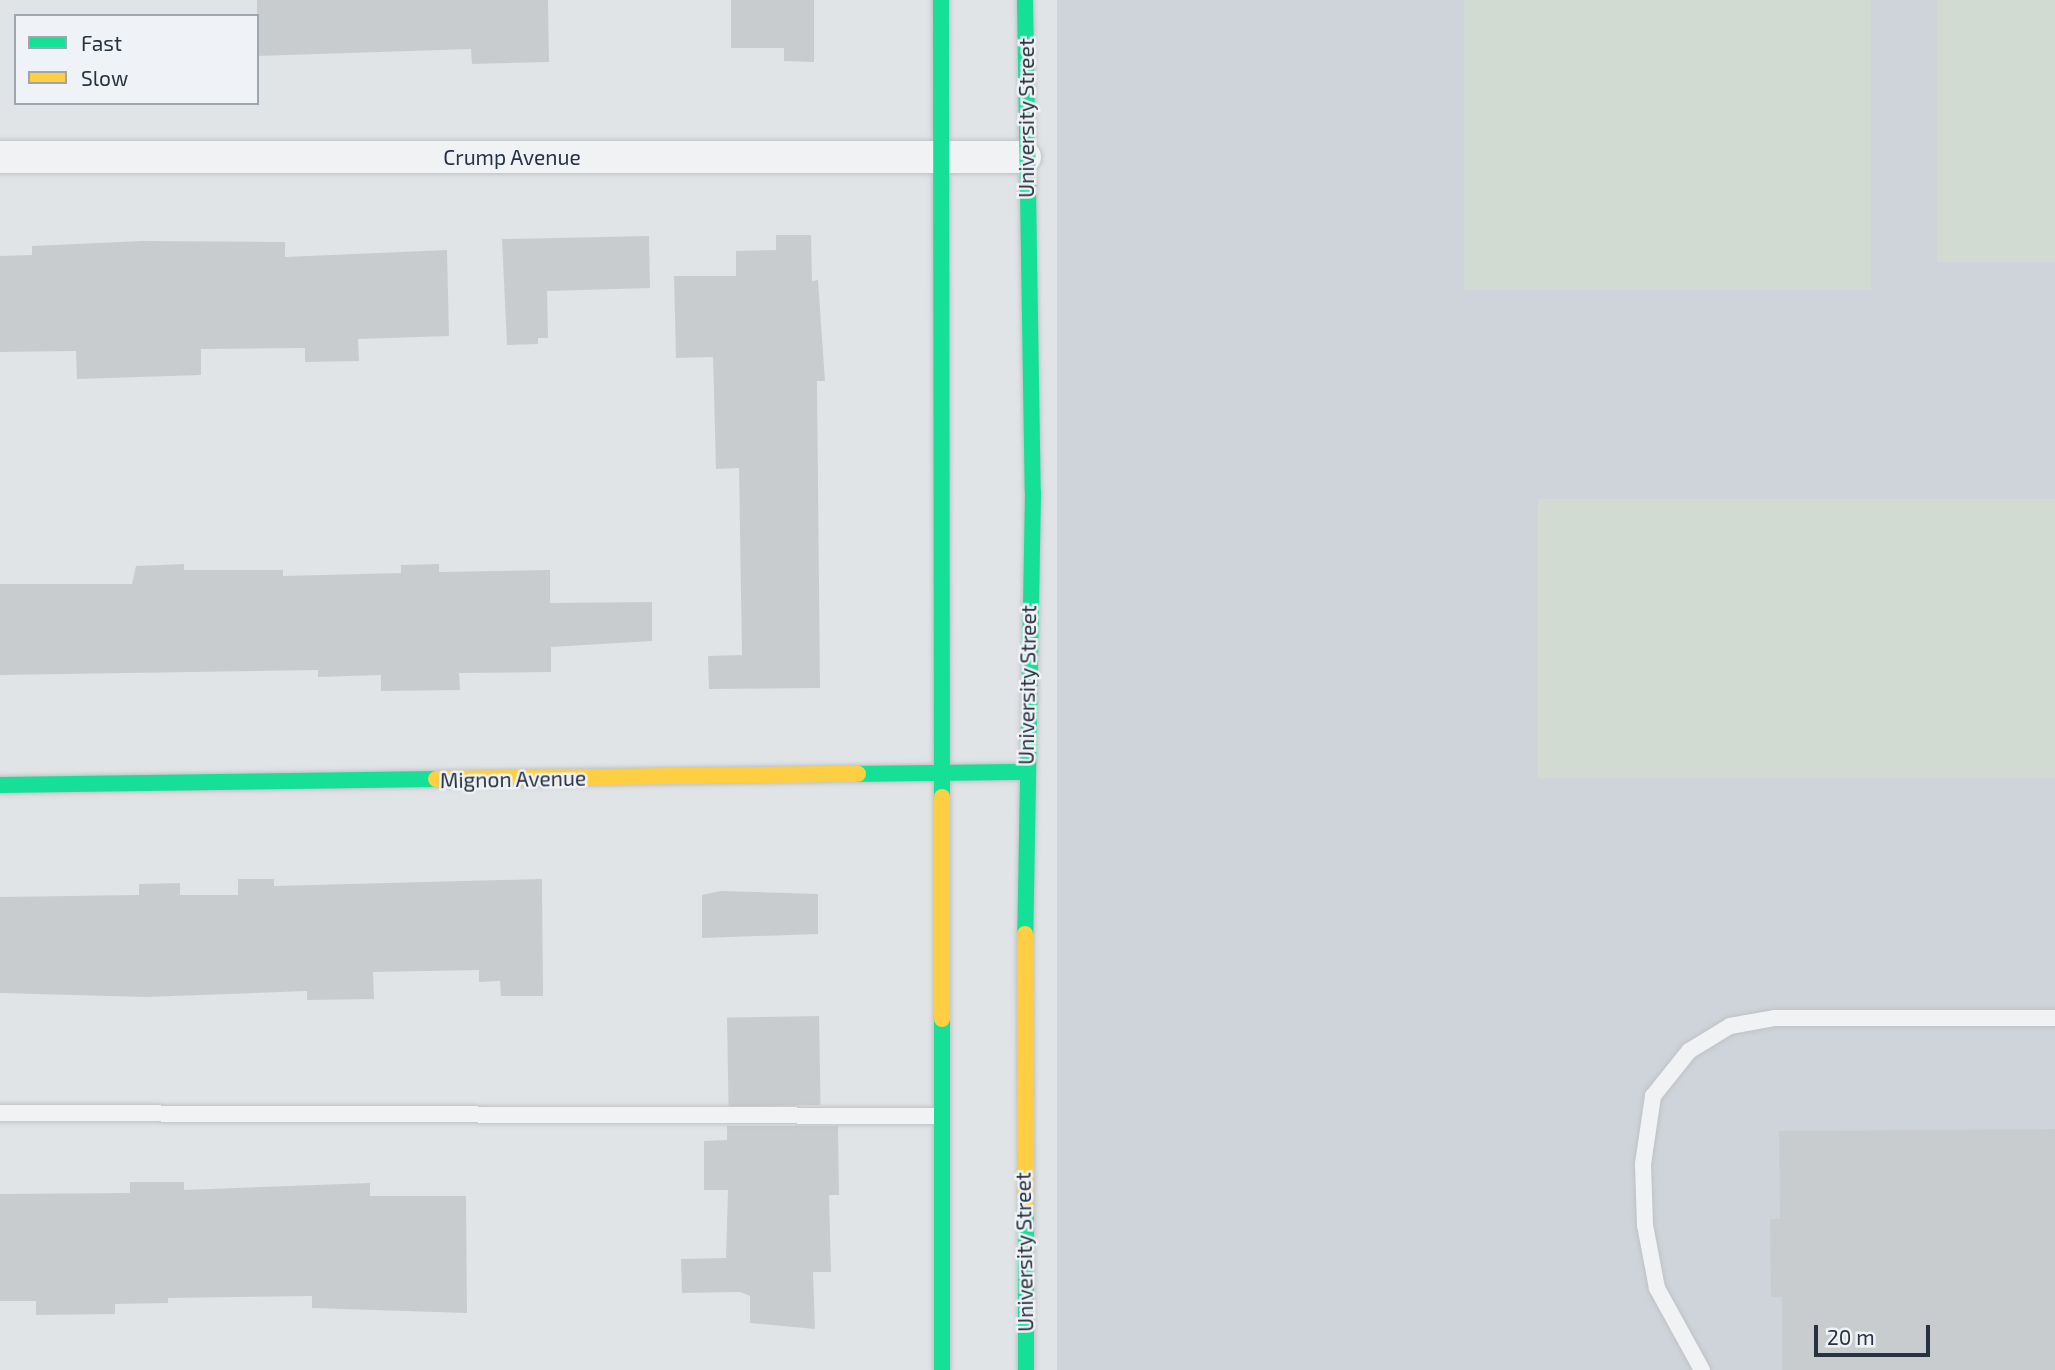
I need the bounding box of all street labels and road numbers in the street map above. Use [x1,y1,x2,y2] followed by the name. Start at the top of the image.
[1013,38,1039,198] street label: University Street
[443,144,581,170] street label: Crump Avenue
[1013,605,1041,765] street label: University Street
[439,765,587,793] street label: Mignon Avenue
[1010,1172,1038,1332] street label: University Street

